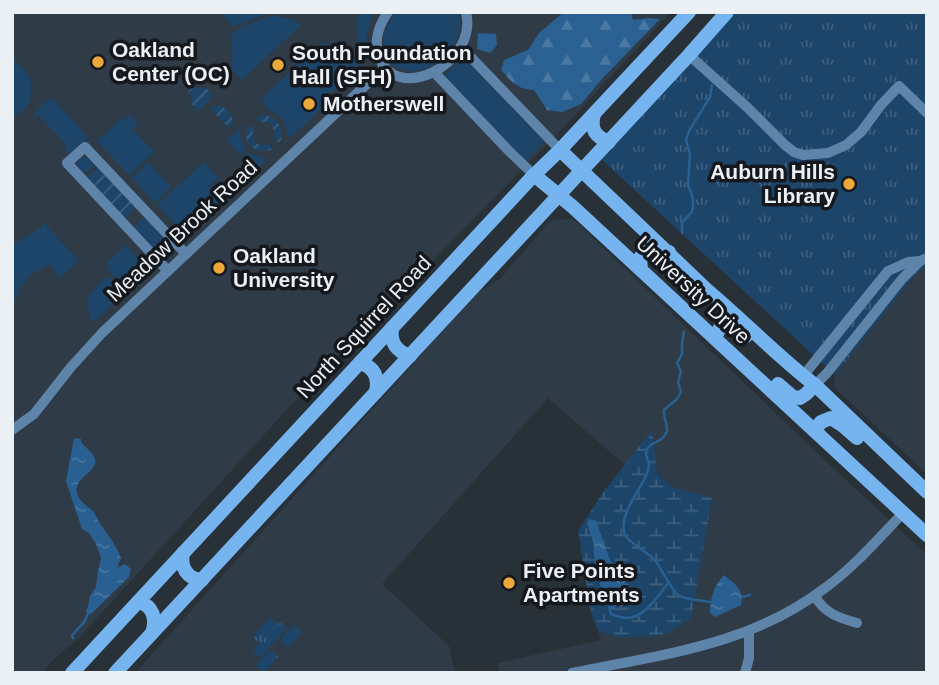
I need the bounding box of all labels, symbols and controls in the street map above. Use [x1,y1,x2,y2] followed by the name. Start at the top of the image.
[112,38,230,85] place label: Oakland Center (OC)
[292,41,472,88] place label: South Foundation Hall (SFH)
[90,54,106,70] marker: Oakland Center (OC)
[270,57,286,73] marker: South Foundation Hall (SFH)
[323,92,444,115] place label: Motherswell
[301,96,317,112] marker: Motherswell
[102,155,261,306] street label: Meadow Brook Road
[710,160,835,207] place label: Auburn Hills Library
[841,176,857,192] marker: Auburn Hills Library
[632,231,755,348] street label: University Drive
[233,244,335,291] place label: Oakland University
[292,251,435,402] street label: North Squirrel Road
[211,260,227,276] marker: Oakland University
[523,559,640,606] place label: Five Points Apartments
[501,575,517,591] marker: Five Points Apartments

